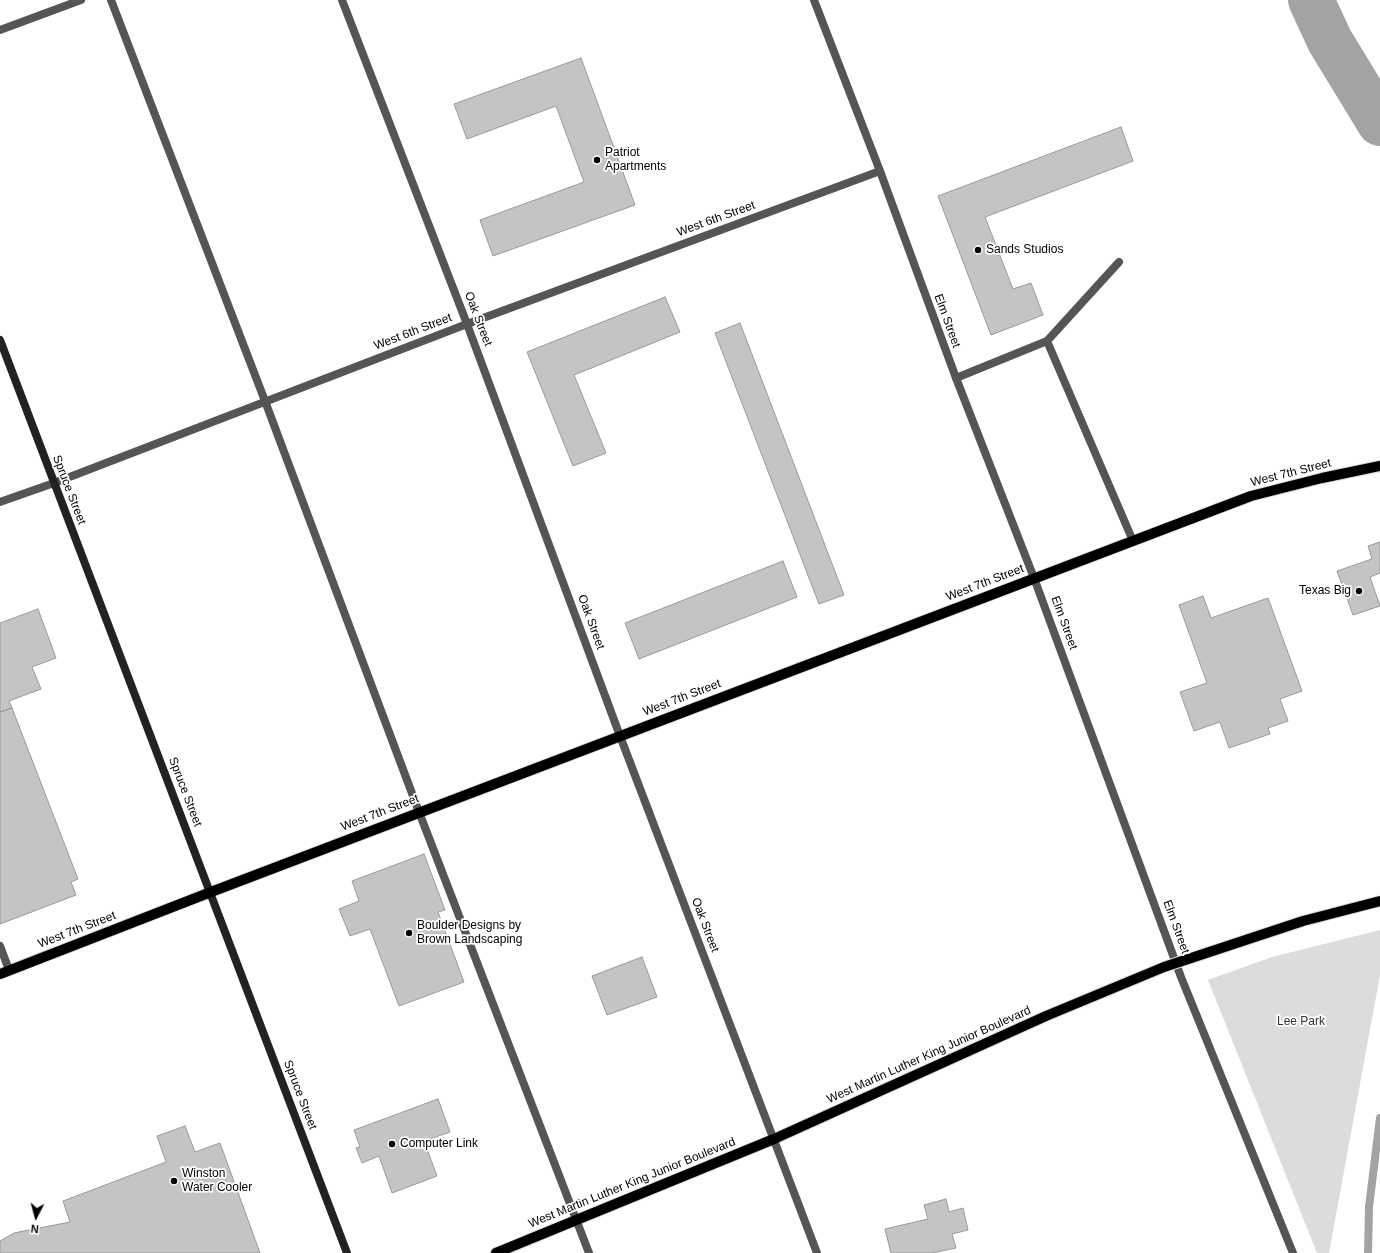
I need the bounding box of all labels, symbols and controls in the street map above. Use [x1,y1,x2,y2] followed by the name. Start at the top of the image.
[605,146,666,174] place label: Patriot Apartments
[592,155,602,165] marker: Patriot Apartments
[675,198,757,240] street label: West 6th Street
[986,243,1063,257] place label: Sands Studios
[973,245,983,255] marker: Sands Studios
[461,290,495,348] street label: Oak Street
[931,292,963,350] street label: Elm Street
[372,310,454,354] street label: West 6th Street
[49,453,89,527] street label: Spruce Street
[1249,456,1333,490] street label: West 7th Street
[944,561,1026,605] street label: West 7th Street
[1299,584,1351,598] place label: Texas Big
[1354,586,1364,596] marker: Texas Big
[574,593,608,651] street label: Oak Street
[1048,594,1080,652] street label: Elm Street
[641,676,723,720] street label: West 7th Street
[165,755,205,829] street label: Spruce Street
[339,791,421,835] street label: West 7th Street
[688,896,722,954] street label: Oak Street
[1160,898,1192,956] street label: Elm Street
[36,908,118,952] street label: West 7th Street
[417,919,522,947] place label: Boulder Designs by Brown Landscaping
[404,928,414,938] marker: Boulder Designs by Brown Landscaping
[825,1003,1033,1107] street label: West Martin Luther King Junior Boulevard
[1277,1015,1325,1029] park label: Lee Park
[280,1058,320,1132] street label: Spruce Street
[526,1135,738,1231] street label: West Martin Luther King Junior Boulevard
[400,1137,478,1151] place label: Computer Link
[387,1139,397,1149] marker: Computer Link
[182,1167,252,1195] place label: Winston Water Cooler
[169,1176,179,1186] marker: Winston Water Cooler
[16,1197,56,1237] north arrow
[30,1223,39,1235] text: N

